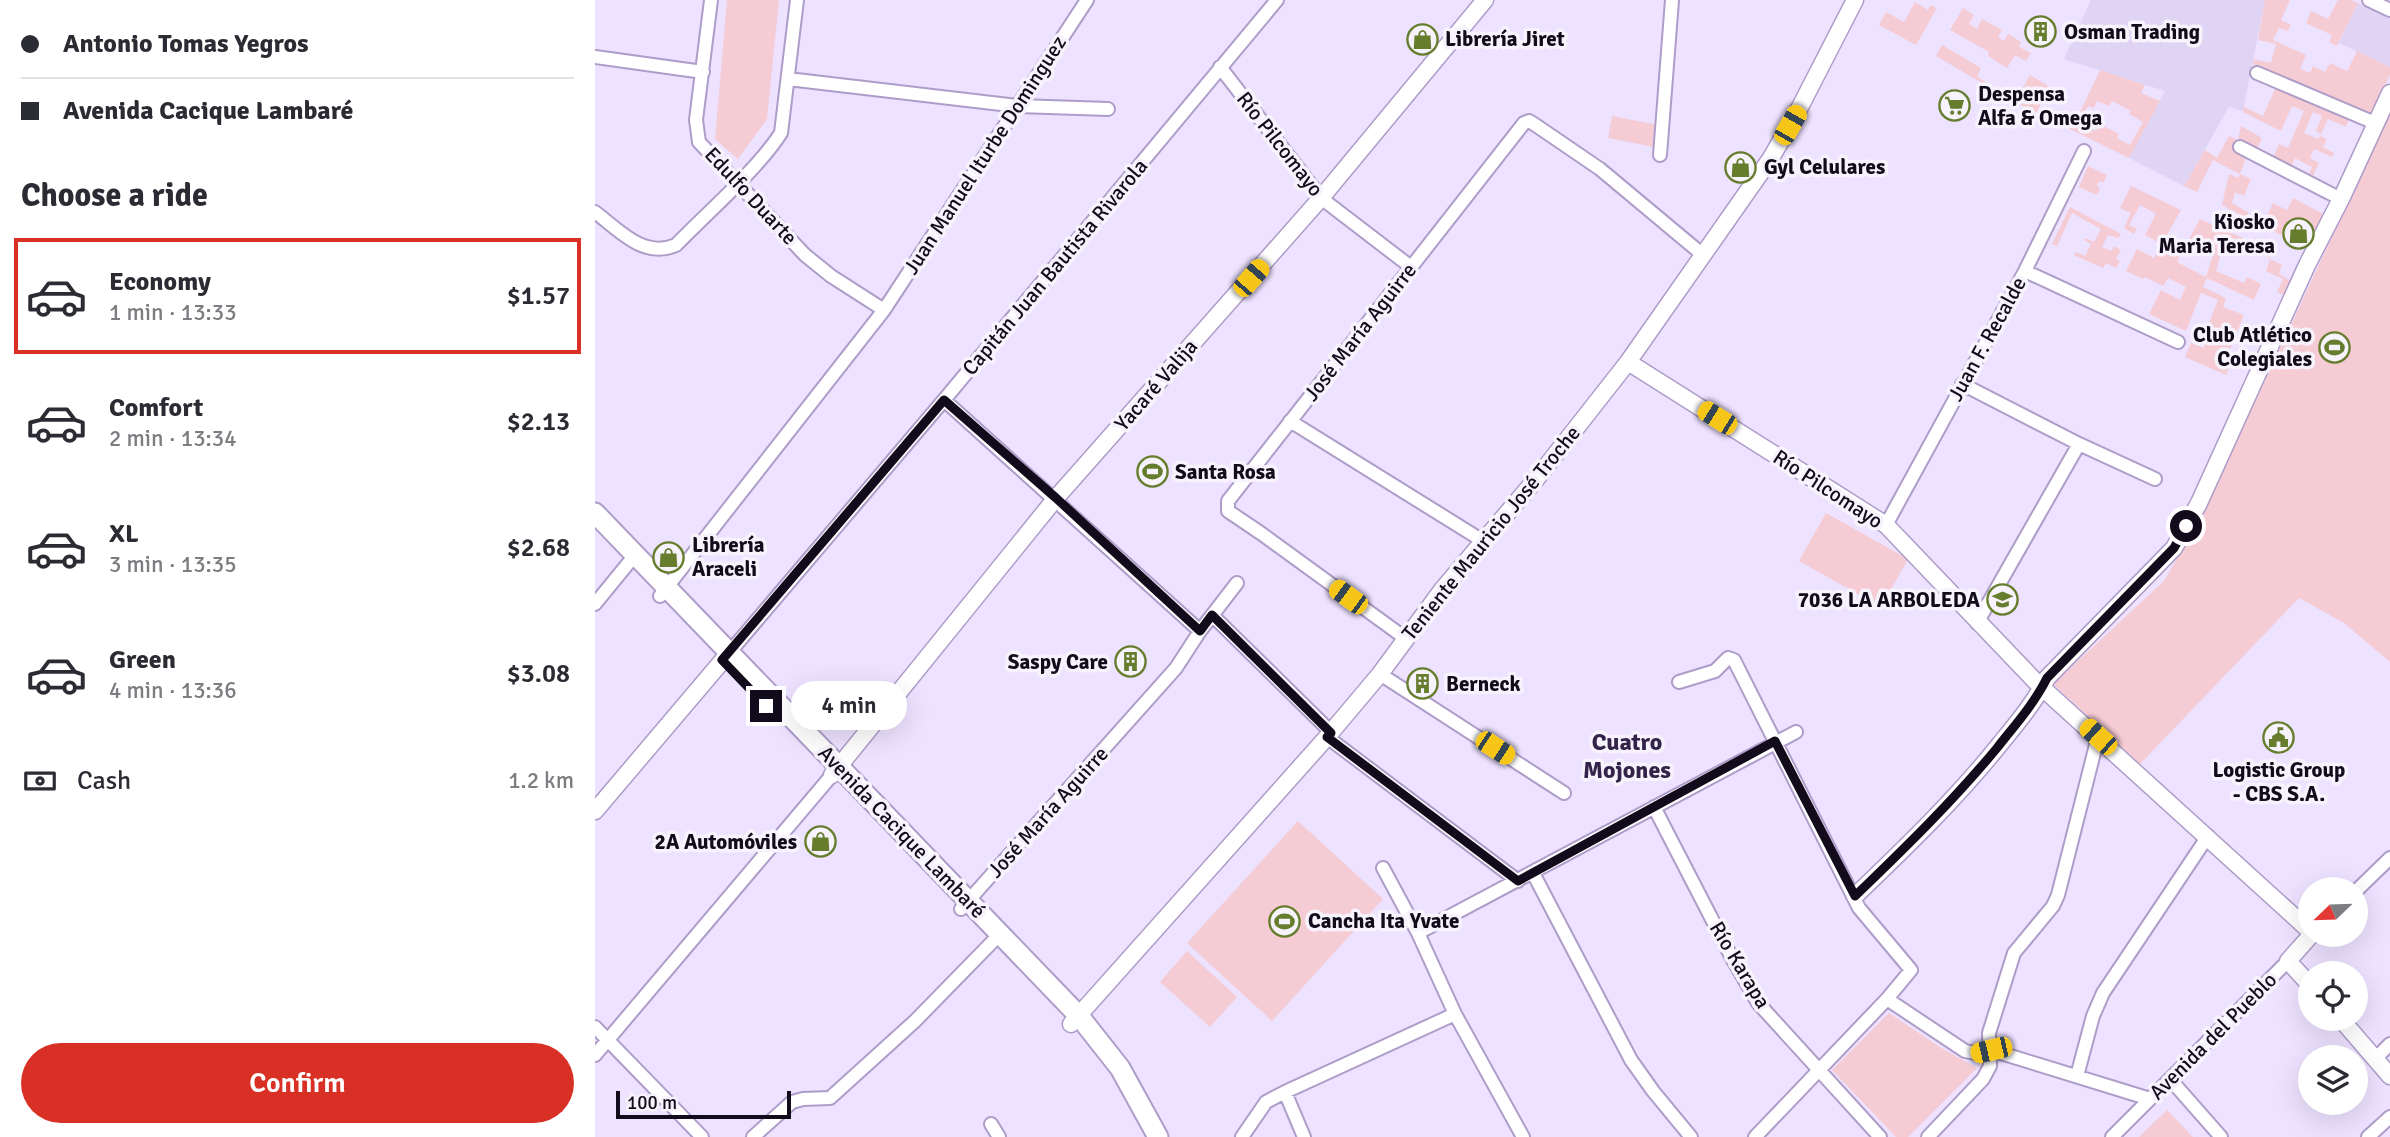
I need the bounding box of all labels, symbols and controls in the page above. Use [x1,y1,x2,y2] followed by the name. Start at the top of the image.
[2024,15,2058,49] building icon: Osman Trading
[2064,19,2200,45] place label: Osman Trading
[1405,22,1439,56] shop icon: Librería Jiret
[1445,26,1565,52] place label: Librería Jiret
[63,28,309,60] text: Antonio Tomas Yegros
[898,31,1072,279] street label: Juan Manuel Iturbe Dominguez
[1978,81,2103,131] place label: Despensa Alfa & Omega
[1231,86,1329,202] street label: Río Pilcomayo
[1938,89,1972,123] supermarket icon: Despensa Alfa & Omega
[63,95,354,127] text: Avenida Cacique Lambaré
[1771,102,1810,148] car
[699,142,803,250] street label: Edulfo Duarte
[1724,150,1758,184] shop icon: Gyl Celulares
[957,153,1153,381] street label: Capitán Juan Bautista Rivarola
[1764,154,1885,180] place label: Gyl Celulares
[21,176,208,215] text: Choose a ride
[2158,209,2275,259] place label: Kiosko Maria Teresa
[2281,217,2315,251] shop icon: Kiosko Maria Teresa
[1230,255,1273,301] car
[1298,258,1422,406] street label: José María Aguirre
[25,265,88,328] icon: car
[109,266,211,298] text: Economy
[1942,272,2032,406] street label: Juan F. Recalde
[507,280,570,312] text: $1.57
[109,298,237,327] text: 1 min · 13:33
[2193,322,2312,372] place label: Club Atlético Colegiales
[2318,330,2352,364] sports icon: Club Atlético Colegiales
[1109,334,1203,436] street label: Yacaré Valija
[25,391,88,454] icon: car
[109,392,203,424] text: Comfort
[1694,398,1741,438] car
[507,406,570,438] text: $2.13
[1396,420,1586,646] street label: Teniente Mauricio José Troche
[109,424,237,453] text: 2 min · 13:34
[1768,444,1888,534] street label: Río Pilcomayo
[1135,455,1169,489] sports icon: Santa Rosa
[1175,459,1276,485] place label: Santa Rosa
[2170,510,2202,542] route start
[25,517,88,580] icon: car
[109,518,139,550] text: XL
[507,532,570,564] text: $2.68
[692,532,765,582] place label: Librería Araceli
[652,540,686,574] shop icon: Librería Araceli
[109,550,237,579] text: 3 min · 13:35
[1325,576,1372,618] car
[1986,583,2020,617] school or university icon: 7036 LA ARBOLEDA
[1798,587,1981,613] place label: 7036 LA ARBOLEDA
[25,643,88,706] icon: car
[109,644,176,676] text: Green
[1114,645,1148,679] building icon: Saspy Care
[1008,649,1108,675] place label: Saspy Care
[507,658,570,690] text: $3.08
[1406,667,1440,701] building icon: Berneck
[1446,671,1521,697] place label: Berneck
[109,676,237,705] text: 4 min · 13:36
[791,682,906,730] callout: 4 min
[750,690,782,722] route end
[821,691,877,720] text: 4 min
[2076,715,2121,759] car
[2262,721,2296,755] public building icon: Logistic Group - CBS S.A.
[1583,727,1671,785] district label: Cuatro Mojones
[1472,728,1519,768] car
[813,740,991,924] street label: Avenida Cacique Lambaré
[982,741,1114,883] street label: José María Aguirre
[2213,757,2345,807] place label: Logistic Group - CBS S.A.
[21,762,59,800] icon: cash
[77,765,131,797] text: Cash
[508,766,574,795] text: 1.2 km
[803,825,837,859] shop icon: 2A Automóviles
[655,829,797,855] place label: 2A Automóviles
[2298,877,2368,947] north arrow
[2298,877,2368,1115] map controls
[1268,904,1302,938] sports icon: Cancha Ita Yvate
[1308,908,1459,934] place label: Cancha Ita Yvate
[1704,917,1776,1013] street label: Río Karapa
[2298,961,2368,1031] button: locate
[2144,967,2282,1105] street label: Avenida del Pueblo
[1969,1035,2014,1065] car
[21,1043,574,1123] button: Confirm
[2298,1045,2368,1115] button: layers
[616,1088,791,1120] scale bar
[627,1091,677,1115] text: 100 m

